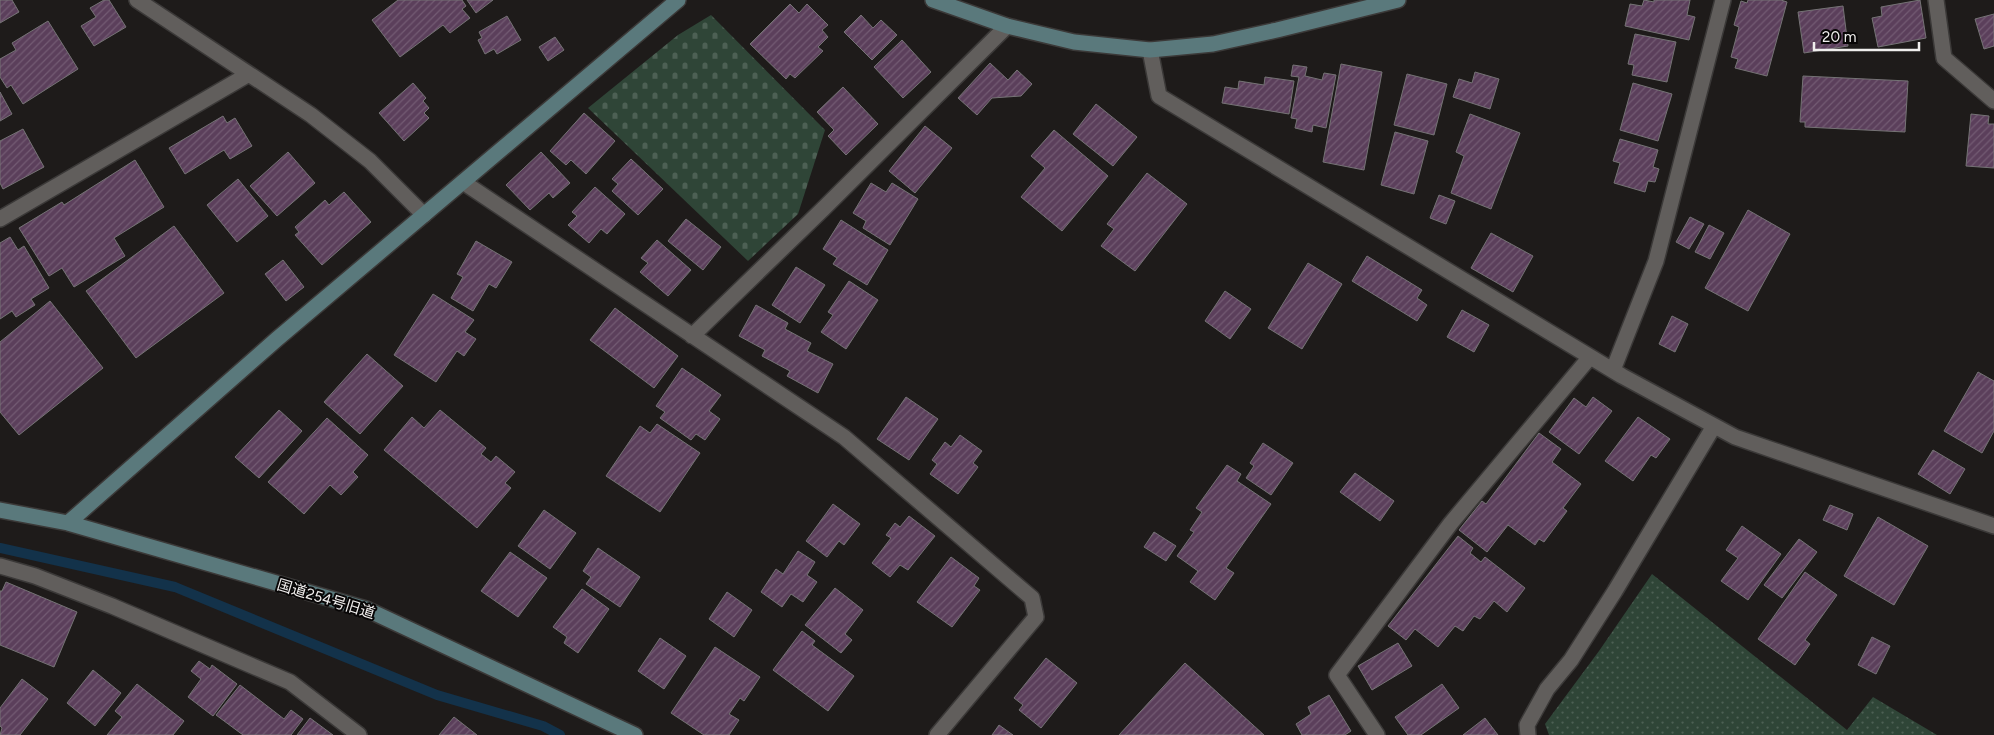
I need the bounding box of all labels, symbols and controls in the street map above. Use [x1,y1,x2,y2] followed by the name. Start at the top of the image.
[1814,20,1919,52] scale bar
[1822,28,1856,46] text: 20 m
[275,576,377,622] street label: 国道254号旧道

